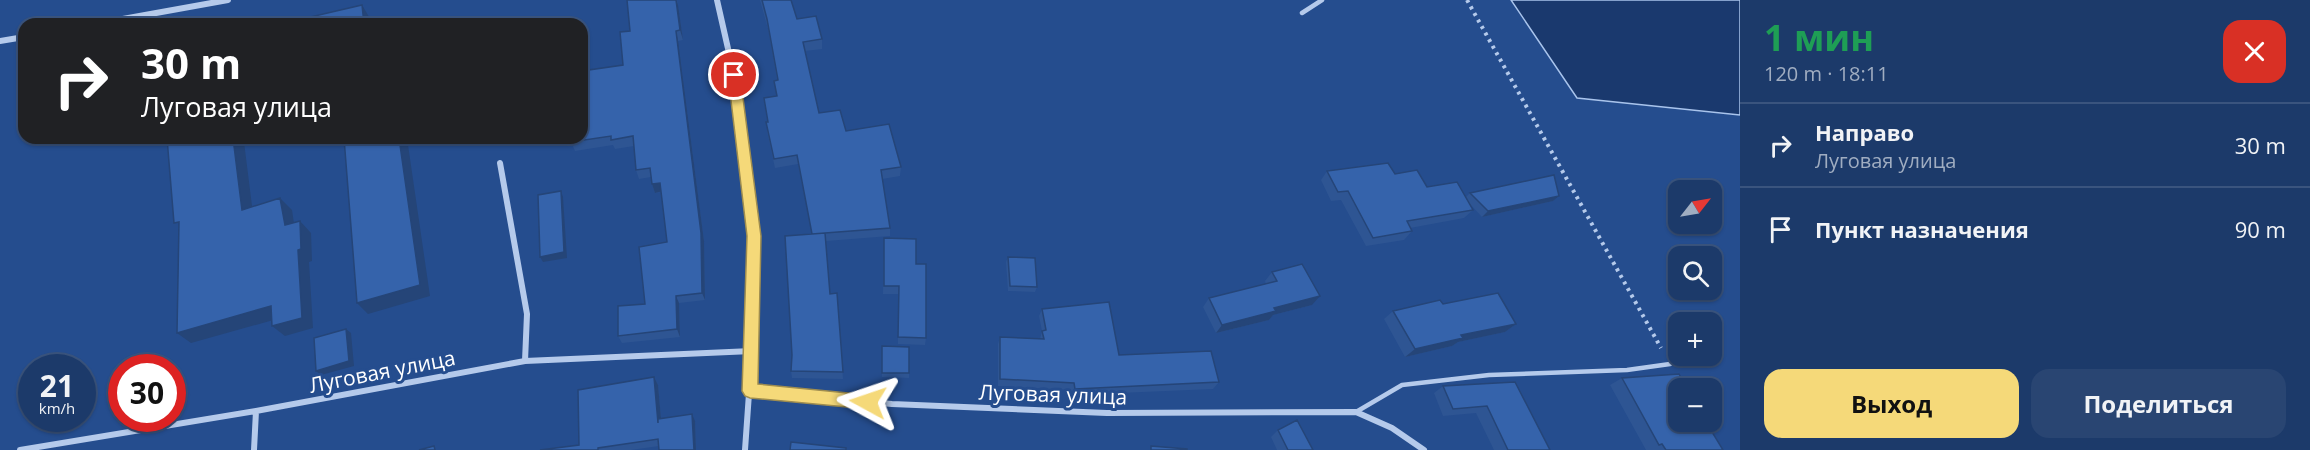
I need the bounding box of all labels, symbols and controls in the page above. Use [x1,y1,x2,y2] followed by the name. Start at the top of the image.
[1764,13,1874,62] text: 1 мин
[2223,20,2286,83] button: close
[141,34,241,91] text: 30 m
[42,42,120,120] icon: right
[708,49,759,100] pin
[717,58,750,91] icon: arrive
[1764,60,1889,87] text: 120 m · 18:11
[141,88,332,125] text: Луговая улица
[1815,117,1914,147] text: Направо
[1764,129,1797,162] icon: right
[2235,130,2286,160] text: 30 m
[1815,147,1956,174] text: Луговая улица
[1668,180,1722,234] north arrow
[1668,180,1722,432] map controls
[1764,213,1797,246] icon: arrive
[1815,214,2029,244] text: Пункт назначения
[2235,214,2286,244] text: 90 m
[1668,246,1722,300] button: search
[1668,312,1722,366] button: +
[306,343,458,399] street label: Луговая улица
[108,354,186,432] speed limit sign: 30
[40,365,74,406] text: 21
[1764,369,2019,438] button: Выход
[2031,369,2286,438] button: Поделиться
[836,370,900,434] position arrow
[978,377,1128,411] street label: Луговая улица
[1668,378,1722,432] button: −
[39,398,75,418] text: km/h

